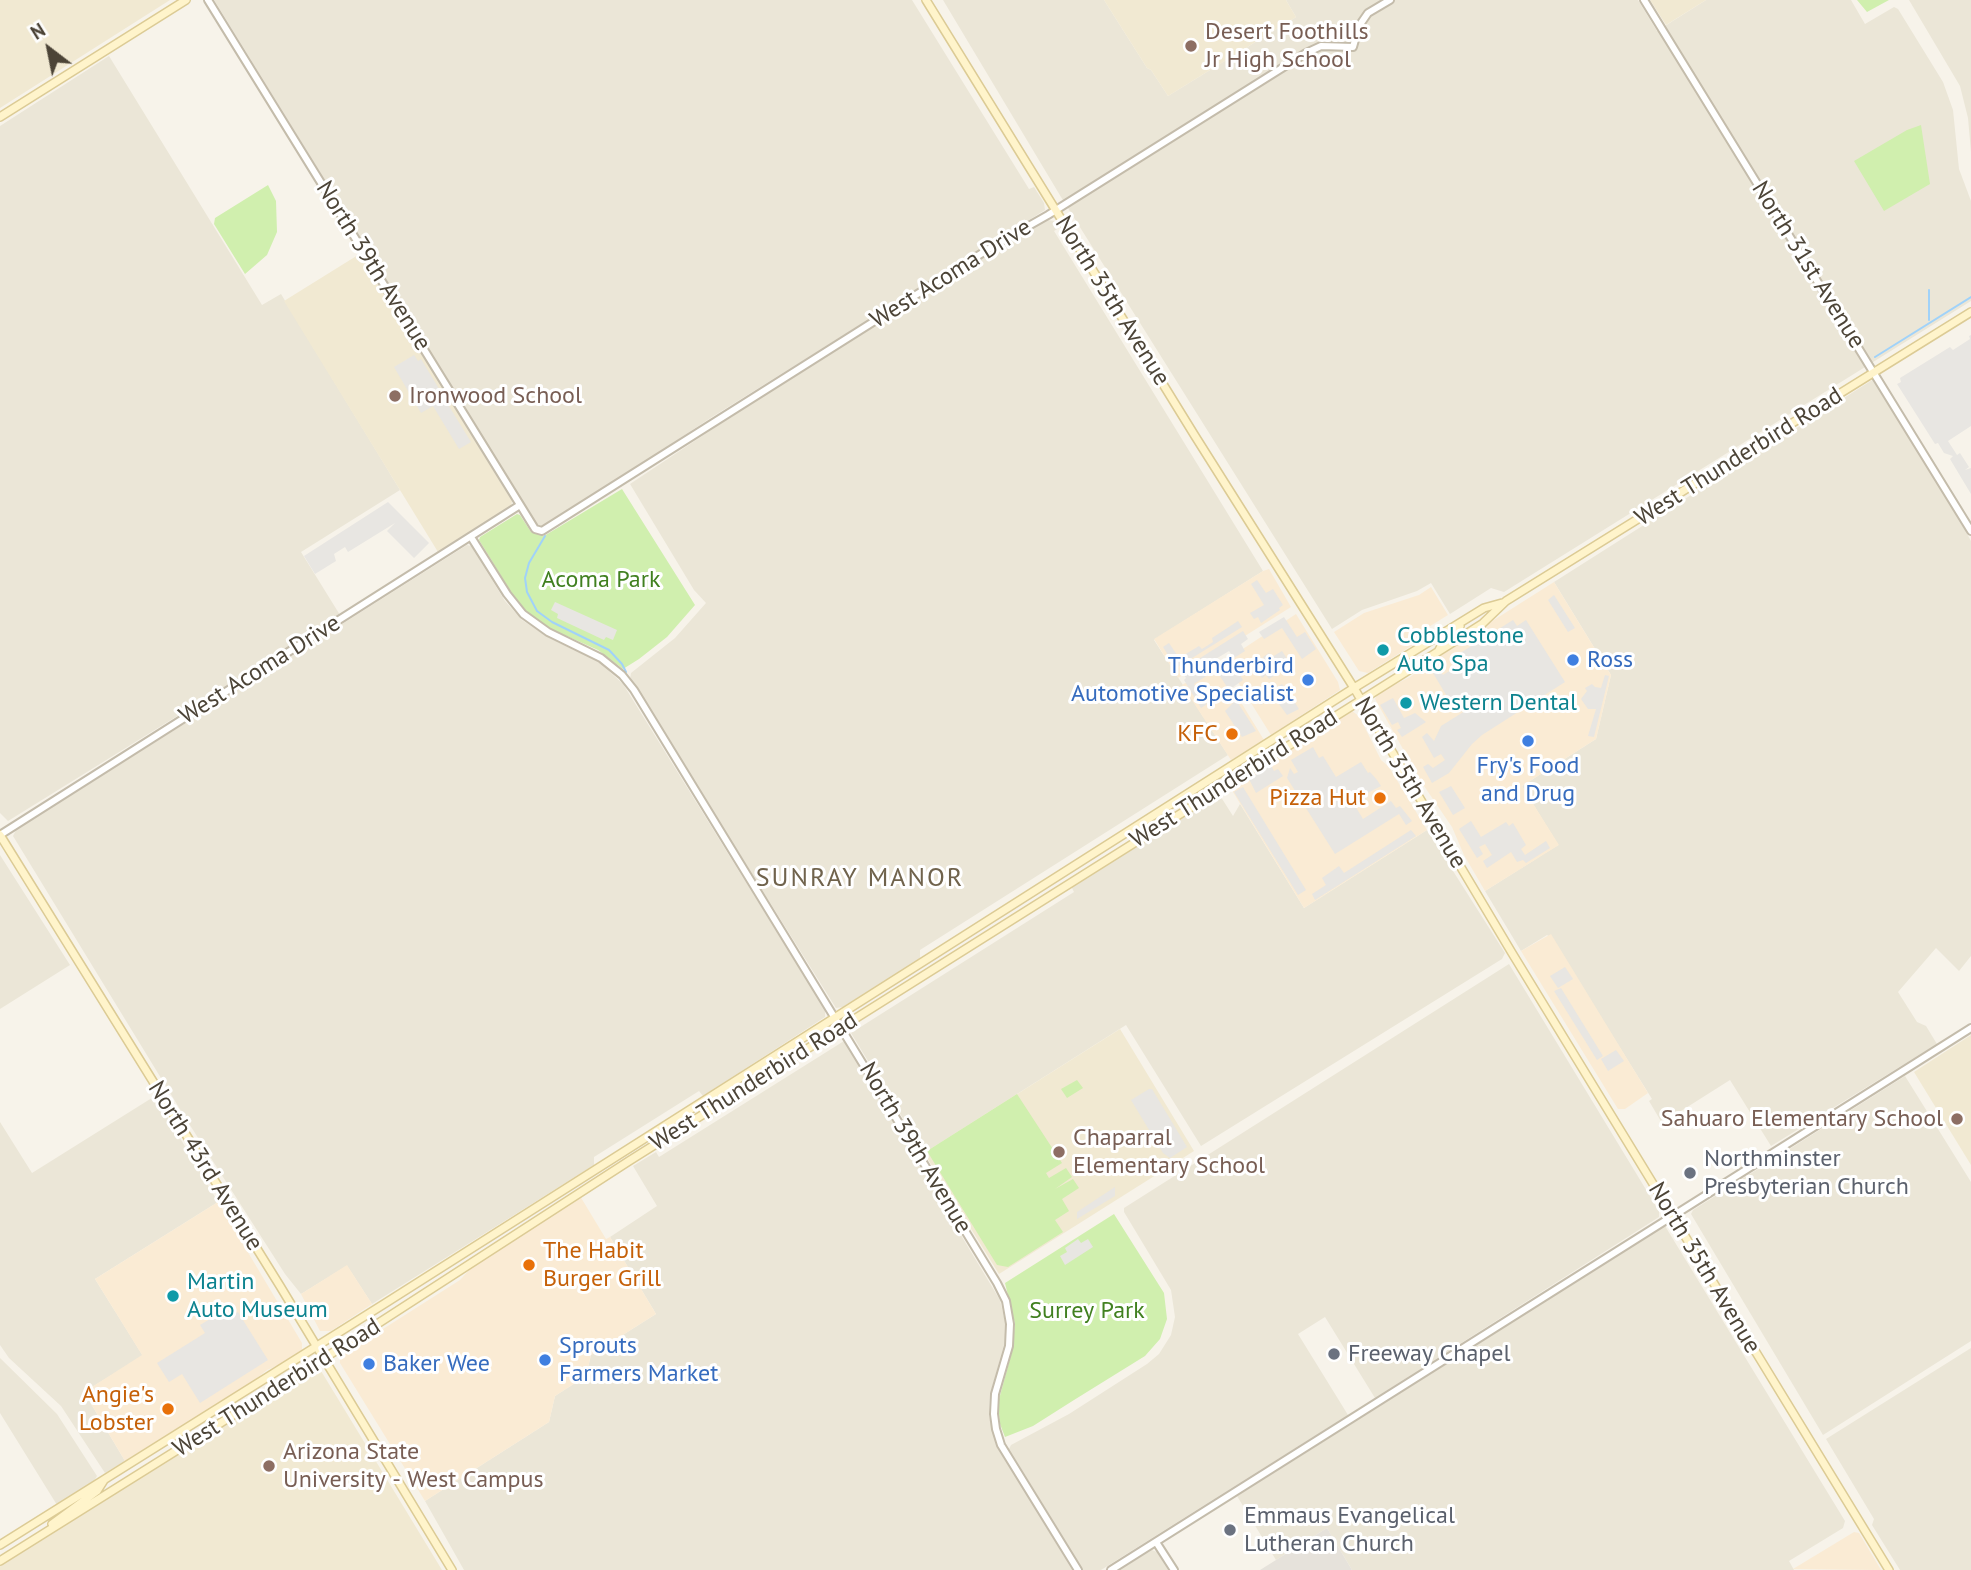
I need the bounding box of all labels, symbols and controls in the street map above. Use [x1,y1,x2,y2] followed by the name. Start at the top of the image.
[14,14,84,84] north arrow
[26,18,50,45] text: N
[1205,18,1369,74] place label: Desert Foothills Jr High School
[1183,38,1199,54] marker: Desert Foothills Jr High School
[309,176,437,356] street label: North 39th Avenue
[1745,176,1871,354] street label: North 31st Avenue
[1048,211,1176,391] street label: North 35th Avenue
[865,213,1037,335] street label: West Acoma Drive
[1630,381,1848,533] street label: West Thunderbird Road
[409,382,582,410] place label: Ironwood School
[387,388,403,404] marker: Ironwood School
[542,566,660,594] park label: Acoma Park
[174,609,346,731] street label: West Acoma Drive
[1397,622,1524,678] place label: Cobblestone Auto Spa
[1375,642,1391,658] marker: Cobblestone Auto Spa
[1587,646,1633,674] place label: Ross
[1071,652,1294,708] place label: Thunderbird Automotive Specialist
[1565,652,1581,668] marker: Ross
[1300,672,1316,688] marker: Thunderbird Automotive Specialist
[1420,689,1577,717] place label: Western Dental
[1348,692,1472,874] street label: North 35th Avenue
[1398,695,1414,711] marker: Western Dental
[1125,703,1343,855] street label: West Thunderbird Road
[1177,720,1218,748] place label: KFC
[1224,726,1240,742] marker: KFC
[1520,733,1536,749] marker: Fry's Food and Drug
[1476,752,1580,808] place label: Fry's Food and Drug
[1269,784,1366,812] place label: Pizza Hut
[1372,790,1388,806] marker: Pizza Hut
[757,863,963,895] district label: SUNRAY MANOR
[645,1006,863,1158] street label: West Thunderbird Road
[853,1057,977,1239] street label: North 39th Avenue
[141,1076,269,1256] street label: North 43rd Avenue
[1661,1105,1943,1133] place label: Sahuaro Elementary School
[1949,1111,1965,1127] marker: Sahuaro Elementary School
[1073,1124,1265,1180] place label: Chaparral Elementary School
[1051,1144,1067,1160] marker: Chaparral Elementary School
[1704,1145,1909,1201] place label: Northminster Presbyterian Church
[1682,1165,1698,1181] marker: Northminster Presbyterian Church
[1642,1177,1766,1359] street label: North 35th Avenue
[543,1237,661,1293] place label: The Habit Burger Grill
[521,1257,537,1273] marker: The Habit Burger Grill
[187,1268,328,1324] place label: Martin Auto Museum
[165,1288,181,1304] marker: Martin Auto Museum
[1029,1297,1145,1325] park label: Surrey Park
[168,1312,386,1464] street label: West Thunderbird Road
[559,1332,718,1388] place label: Sprouts Farmers Market
[1348,1340,1510,1368] place label: Freeway Chapel
[1326,1346,1342,1362] marker: Freeway Chapel
[383,1350,490,1378] place label: Baker Wee
[537,1352,553,1368] marker: Sprouts Farmers Market
[361,1356,377,1372] marker: Baker Wee
[79,1381,154,1437] place label: Angie's Lobster
[160,1401,176,1417] marker: Angie's Lobster
[283,1438,544,1494] place label: Arizona State University - West Campus
[261,1458,277,1474] marker: Arizona State University - West Campus
[1244,1502,1455,1558] place label: Emmaus Evangelical Lutheran Church
[1222,1522,1238,1538] marker: Emmaus Evangelical Lutheran Church

